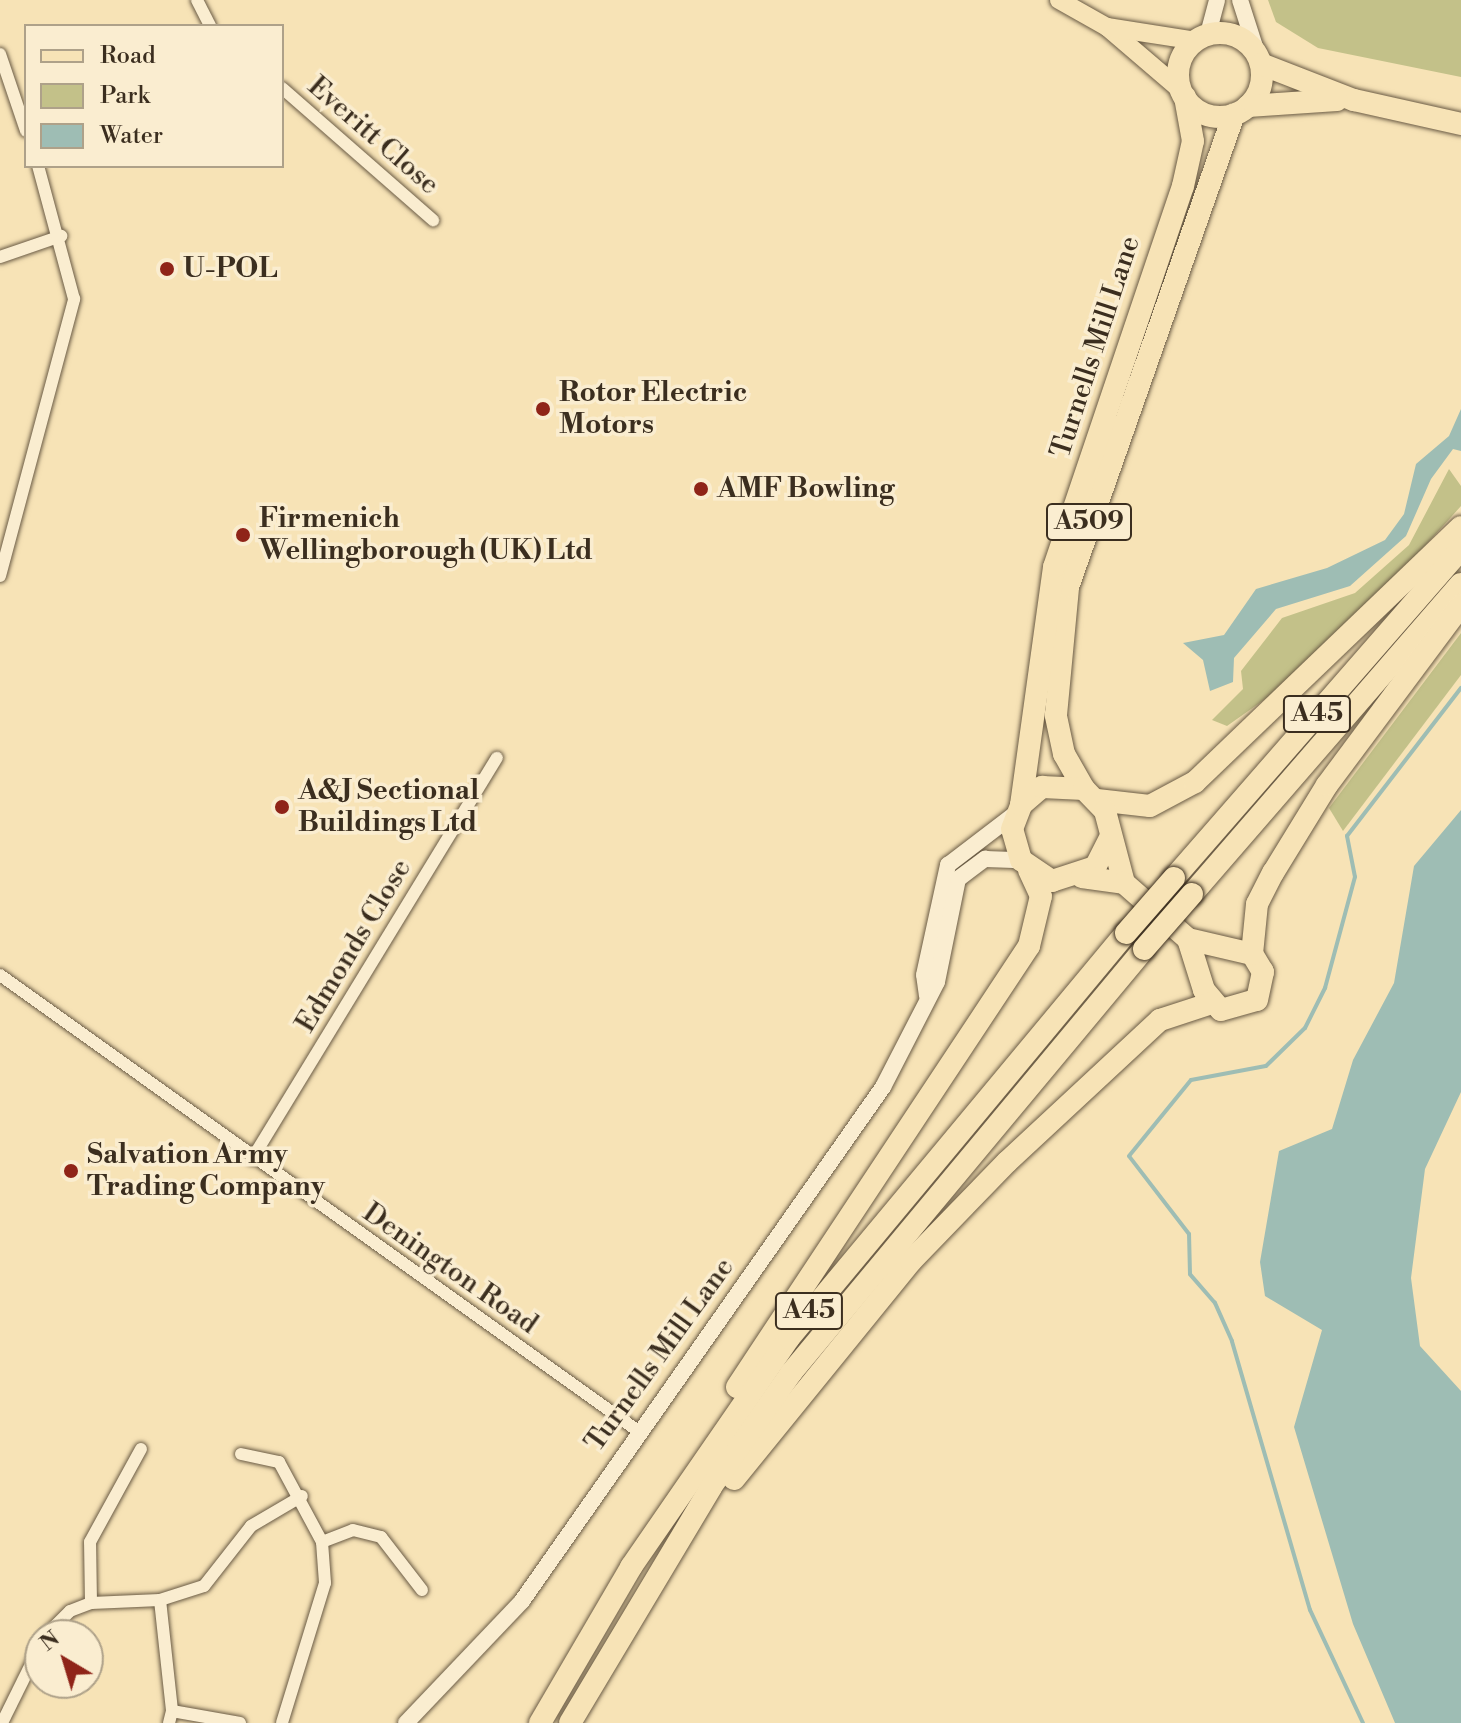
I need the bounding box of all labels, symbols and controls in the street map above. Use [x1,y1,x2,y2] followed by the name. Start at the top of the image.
[24,24,284,168] legend
[100,41,156,71] text: Road
[301,70,445,202] street label: Everitt Close
[100,81,150,111] text: Park
[100,121,163,151] text: Water
[1044,232,1148,462] street label: Turnells Mill Lane
[183,252,277,286] place label: U-POL
[158,260,176,278] marker: U-POL
[559,376,747,442] place label: Rotor Electric Motors
[534,400,552,418] marker: Rotor Electric Motors
[717,472,895,506] place label: AMF Bowling
[692,480,710,498] marker: AMF Bowling
[1045,500,1133,544] road number: A509
[259,502,593,568] place label: Firmenich Wellingborough (UK) Ltd
[234,526,252,544] marker: Firmenich Wellingborough (UK) Ltd
[1281,692,1353,736] road number: A45
[298,774,479,840] place label: A&J Sectional Buildings Ltd
[273,798,291,816] marker: A&J Sectional Buildings Ltd
[289,853,419,1039] street label: Edmonds Close
[87,1138,325,1204] place label: Salvation Army Trading Company
[62,1162,80,1180] marker: Salvation Army Trading Company
[356,1196,544,1342] street label: Denington Road
[578,1252,742,1458] street label: Turnells Mill Lane
[773,1289,845,1333] road number: A45
[24,1619,104,1699] north arrow
[35,1625,65,1657] text: N

